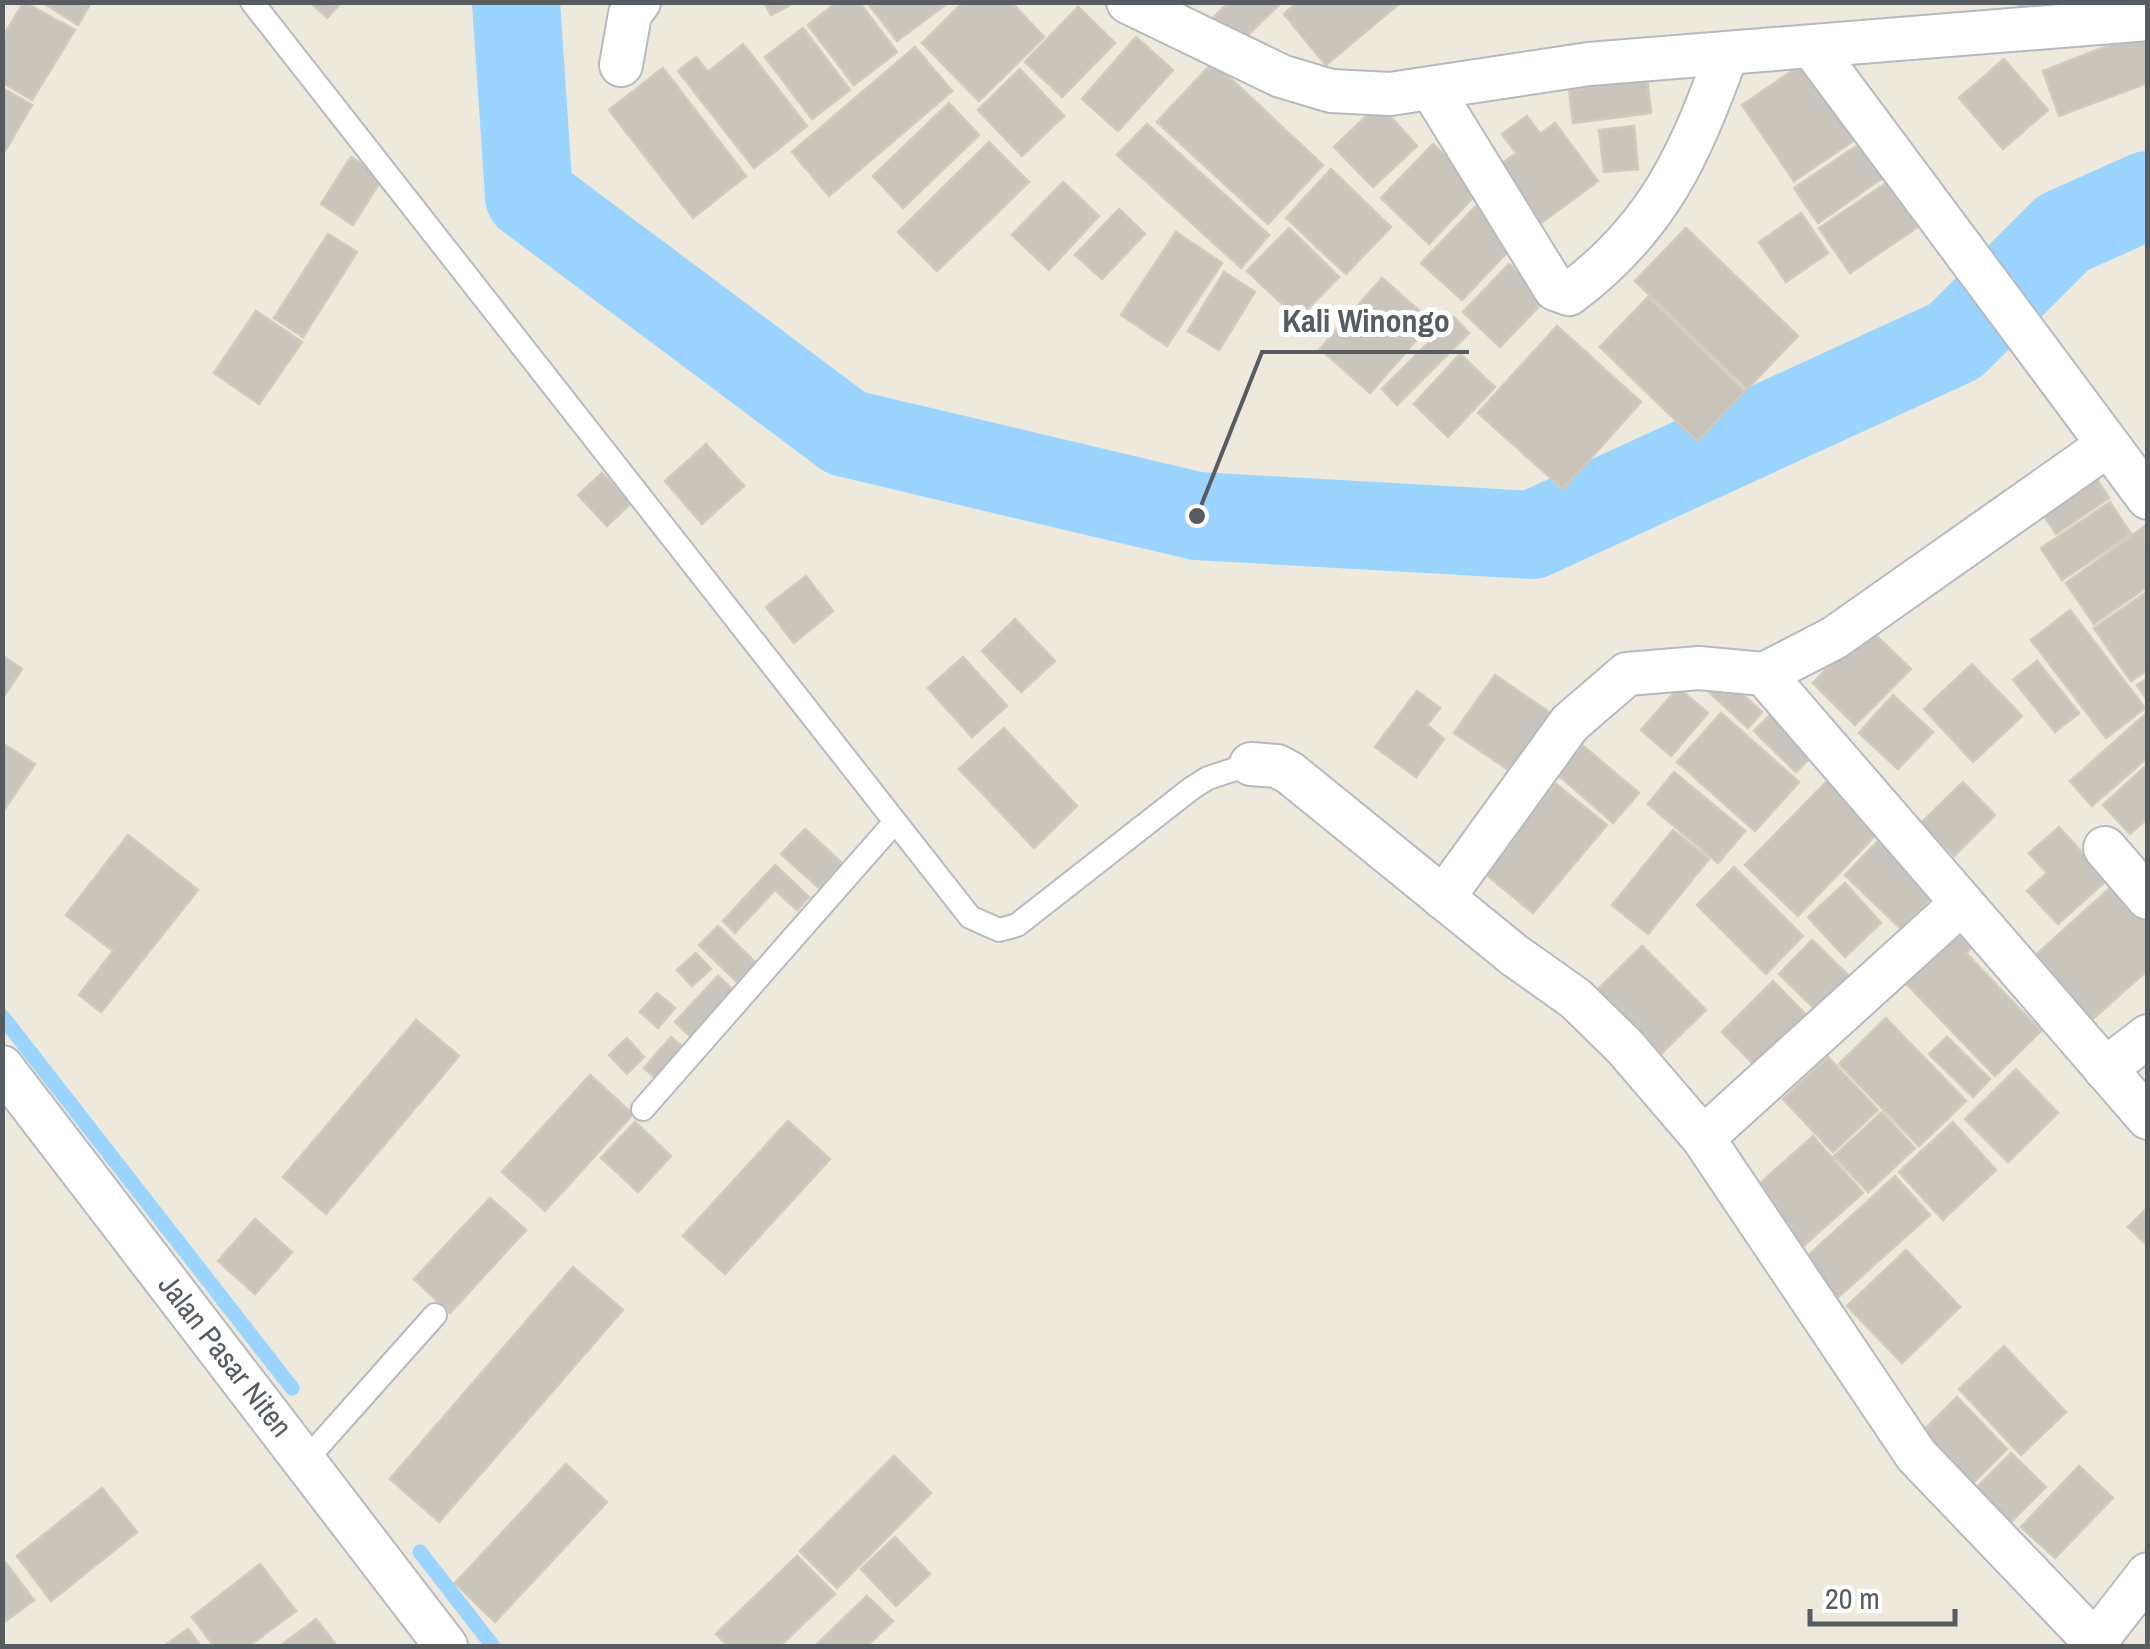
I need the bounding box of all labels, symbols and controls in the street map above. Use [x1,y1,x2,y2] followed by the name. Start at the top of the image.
[1262,290,1469,352] callout: Kali Winongo
[1282,299,1450,342] text: Kali Winongo
[150,1266,302,1445] street label: Jalan Pasar Niten
[1810,1564,1955,1626] scale bar
[1825,1578,1880,1618] text: 20 m

